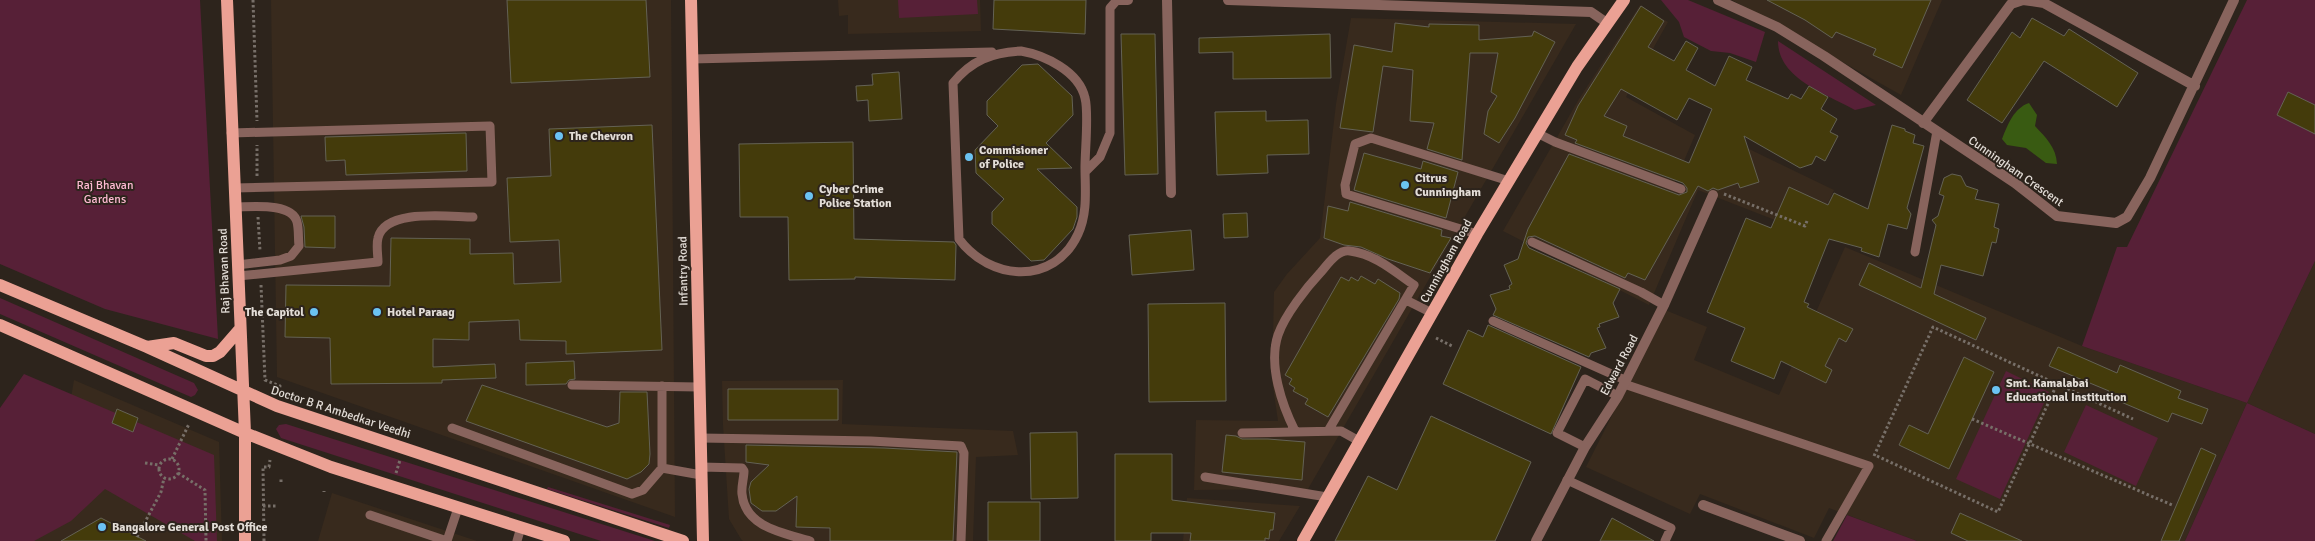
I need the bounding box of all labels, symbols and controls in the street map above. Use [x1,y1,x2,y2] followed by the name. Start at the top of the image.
[569,129,634,144] place label: The Chevron
[553,130,565,142] marker: The Chevron
[1965,133,2066,210] street label: Cunningham Crescent
[979,143,1048,172] place label: Commisioner of Police
[963,151,975,163] marker: Commisioner of Police
[1415,171,1481,200] place label: Citrus Cunningham
[77,178,133,207] park label: Raj Bhavan Gardens
[1399,179,1411,191] marker: Citrus Cunningham
[819,182,892,211] place label: Cyber Crime Police Station
[803,190,815,202] marker: Cyber Crime Police Station
[1417,217,1476,306] street label: Cunningham Road
[216,228,233,314] street label: Raj Bhavan Road
[675,236,692,306] street label: Infantry Road
[245,305,304,320] place label: The Capitol
[387,305,455,320] place label: Hotel Paraag
[308,306,320,318] marker: The Capitol
[371,306,383,318] marker: Hotel Paraag
[1597,332,1642,398] street label: Edward Road
[2006,376,2127,405] place label: Smt. Kamalabai Educational Institution
[269,383,413,442] street label: Doctor B R Ambedkar Veedhi
[1990,384,2002,396] marker: Smt. Kamalabai Educational Institution
[112,520,267,535] place label: Bangalore General Post Office
[96,521,108,533] marker: Bangalore General Post Office

